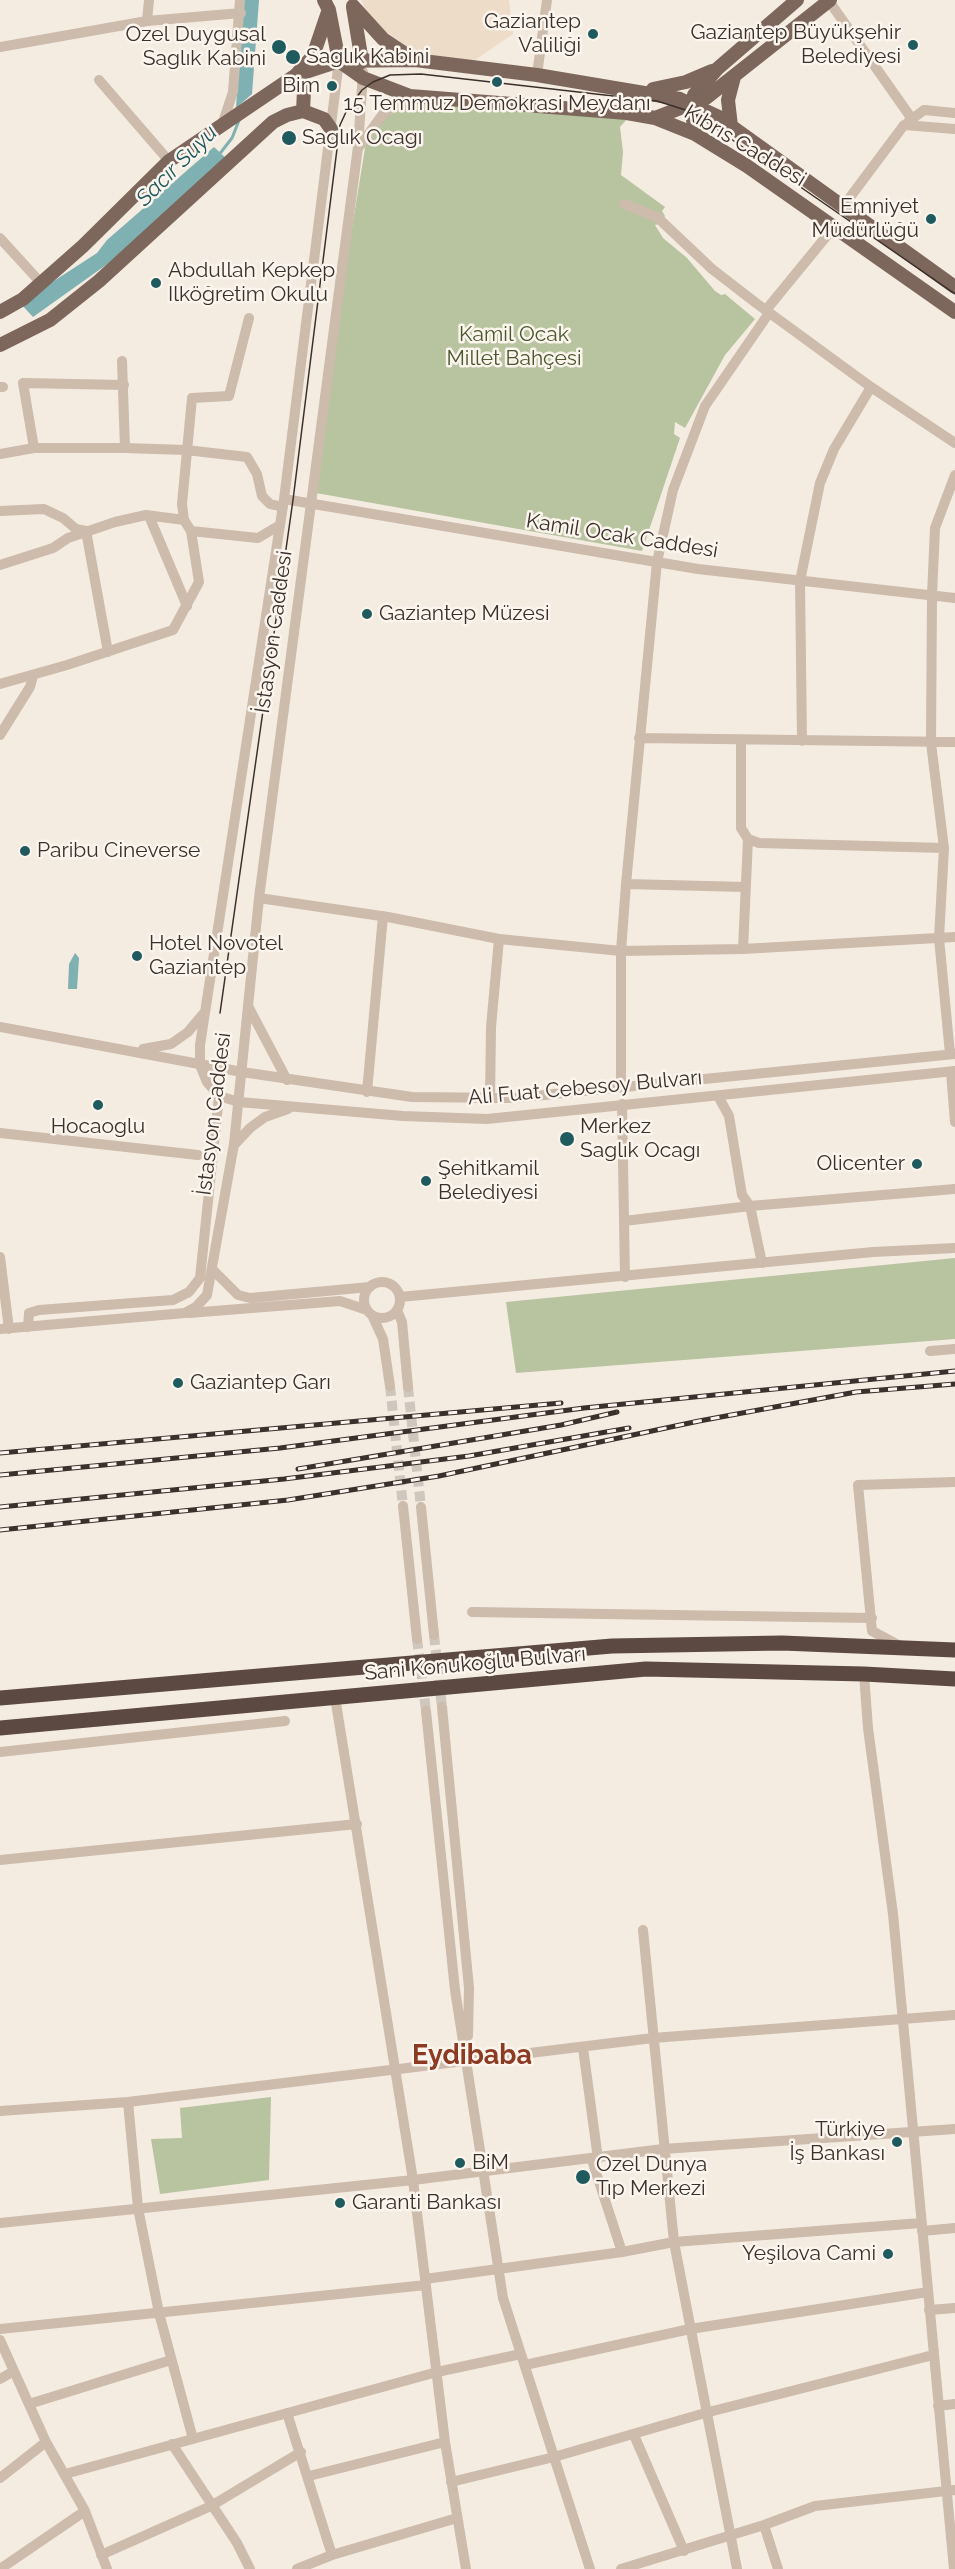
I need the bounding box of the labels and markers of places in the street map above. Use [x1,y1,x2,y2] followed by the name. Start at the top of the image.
[484,9,581,59] place label: Gaziantep Valiliği
[690,20,901,70] place label: Gaziantep Büyükşehir Belediyesi
[125,22,266,72] place label: Ozel Duygusal Saglık Kabini
[586,27,600,41] marker: Gaziantep Valiliği
[270,38,288,56] marker: Ozel Duygusal Saglık Kabini
[906,38,920,52] marker: Gaziantep Büyükşehir Belediyesi
[306,44,429,70] place label: Saglık Kabini
[284,48,302,66] marker: Saglık Kabini
[282,73,320,99] place label: Bim
[490,75,504,89] marker: 15 Temmuz Demokrasi Meydanı
[325,79,339,93] marker: Bim
[343,91,651,117] place label: 15 Temmuz Demokrasi Meydanı
[302,125,422,151] place label: Saglık Ocagı
[280,129,298,147] marker: Saglık Ocagı
[812,194,919,244] place label: Emniyet Müdürlüğü
[924,212,938,226] marker: Emniyet Müdürlüğü
[168,258,335,308] place label: Abdullah Kepkep Ilköğretim Okulu
[149,276,163,290] marker: Abdullah Kepkep Ilköğretim Okulu
[379,601,550,627] place label: Gaziantep Müzesi
[360,607,374,621] marker: Gaziantep Müzesi
[37,838,200,864] place label: Paribu Cineverse
[18,844,32,858] marker: Paribu Cineverse
[149,931,283,981] place label: Hotel Novotel Gaziantep
[130,949,144,963] marker: Hotel Novotel Gaziantep
[91,1098,105,1112] marker: Hocaoglu
[51,1114,145,1140] place label: Hocaoglu
[580,1114,700,1164] place label: Merkez Saglık Ocagı
[558,1130,576,1148] marker: Merkez Saglık Ocagı
[817,1151,905,1177] place label: Olicenter
[438,1156,539,1206] place label: Şehitkamil Belediyesi
[910,1157,924,1171] marker: Olicenter
[419,1174,433,1188] marker: Şehitkamil Belediyesi
[190,1370,331,1396] place label: Gaziantep Garı
[171,1376,185,1390] marker: Gaziantep Garı
[789,2117,885,2167] place label: Türkiye İş Bankası
[890,2135,904,2149] marker: Türkiye İş Bankası
[472,2150,509,2176] place label: BiM
[596,2152,707,2202] place label: Ozel Dunya Tıp Merkezi
[453,2156,467,2170] marker: BiM
[574,2168,592,2186] marker: Ozel Dunya Tıp Merkezi
[352,2190,501,2216] place label: Garanti Bankası
[333,2196,347,2210] marker: Garanti Bankası
[742,2241,876,2267] place label: Yeşilova Cami
[881,2247,895,2261] marker: Yeşilova Cami

